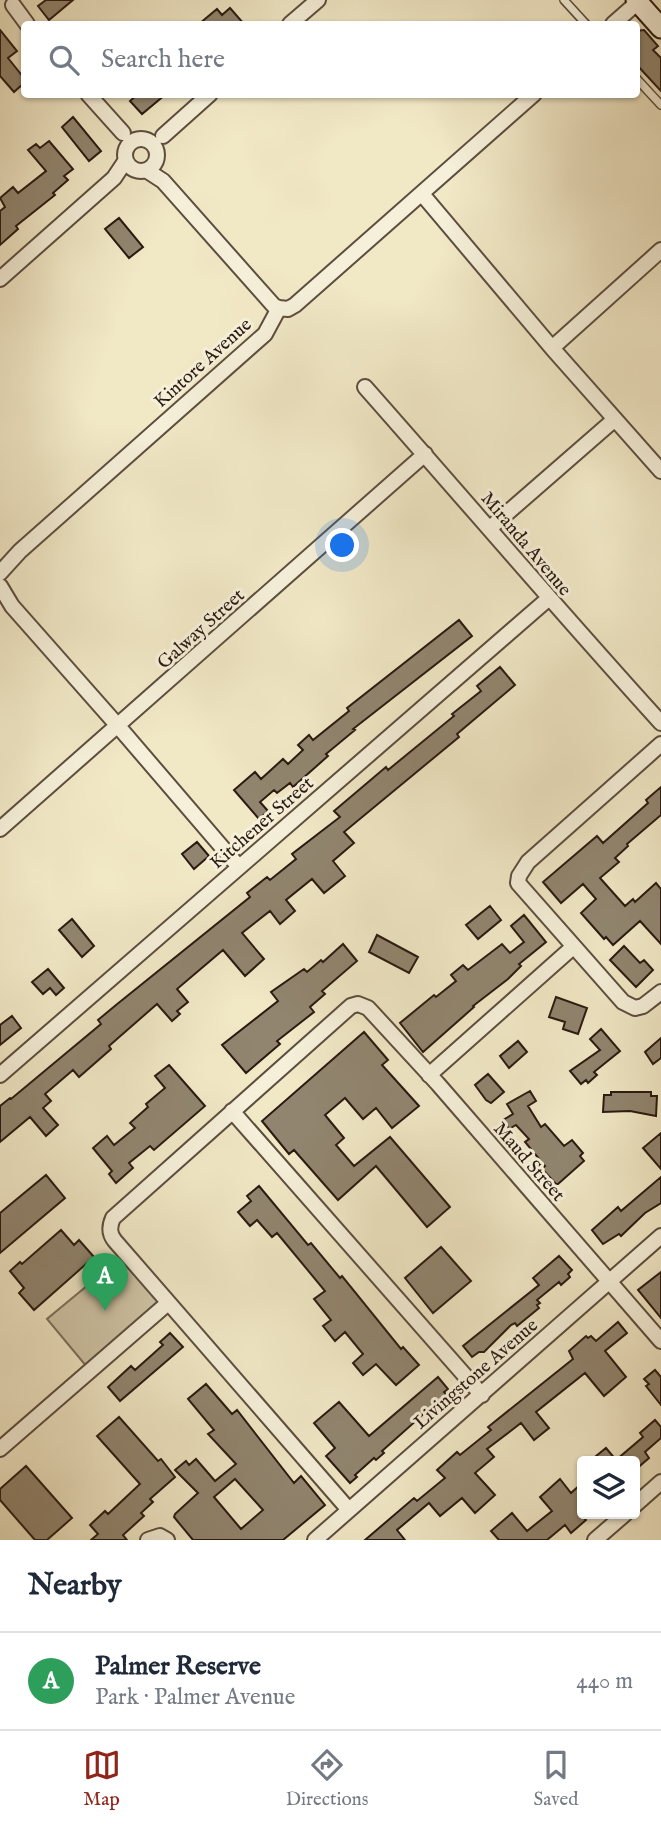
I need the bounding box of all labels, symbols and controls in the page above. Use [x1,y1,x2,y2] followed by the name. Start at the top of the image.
[21,21,640,98] search box
[45,41,83,79] icon: search
[101,43,225,76] text: Search here
[149,313,257,414] street label: Kintore Avenue
[475,487,576,602] street label: Miranda Avenue
[325,528,359,562] your location
[153,584,250,675] street label: Galway Street
[206,772,319,875] street label: Kitchener Street
[487,1118,570,1207] street label: Maud Street
[82,1253,128,1311] pin: A
[409,1314,544,1435] street label: Livingstone Avenue
[577,1456,640,1519] map controls
[577,1456,640,1519] button: layers
[28,1567,121,1605] text: Nearby
[95,1650,261,1683] text: Palmer Reserve
[43,1667,59,1696] text: A
[576,1667,633,1696] text: 440 m
[95,1683,295,1712] text: Park · Palmer Avenue
[83,1746,121,1812] tab: Map
[286,1746,368,1812] tab: Directions
[533,1746,578,1812] tab: Saved

